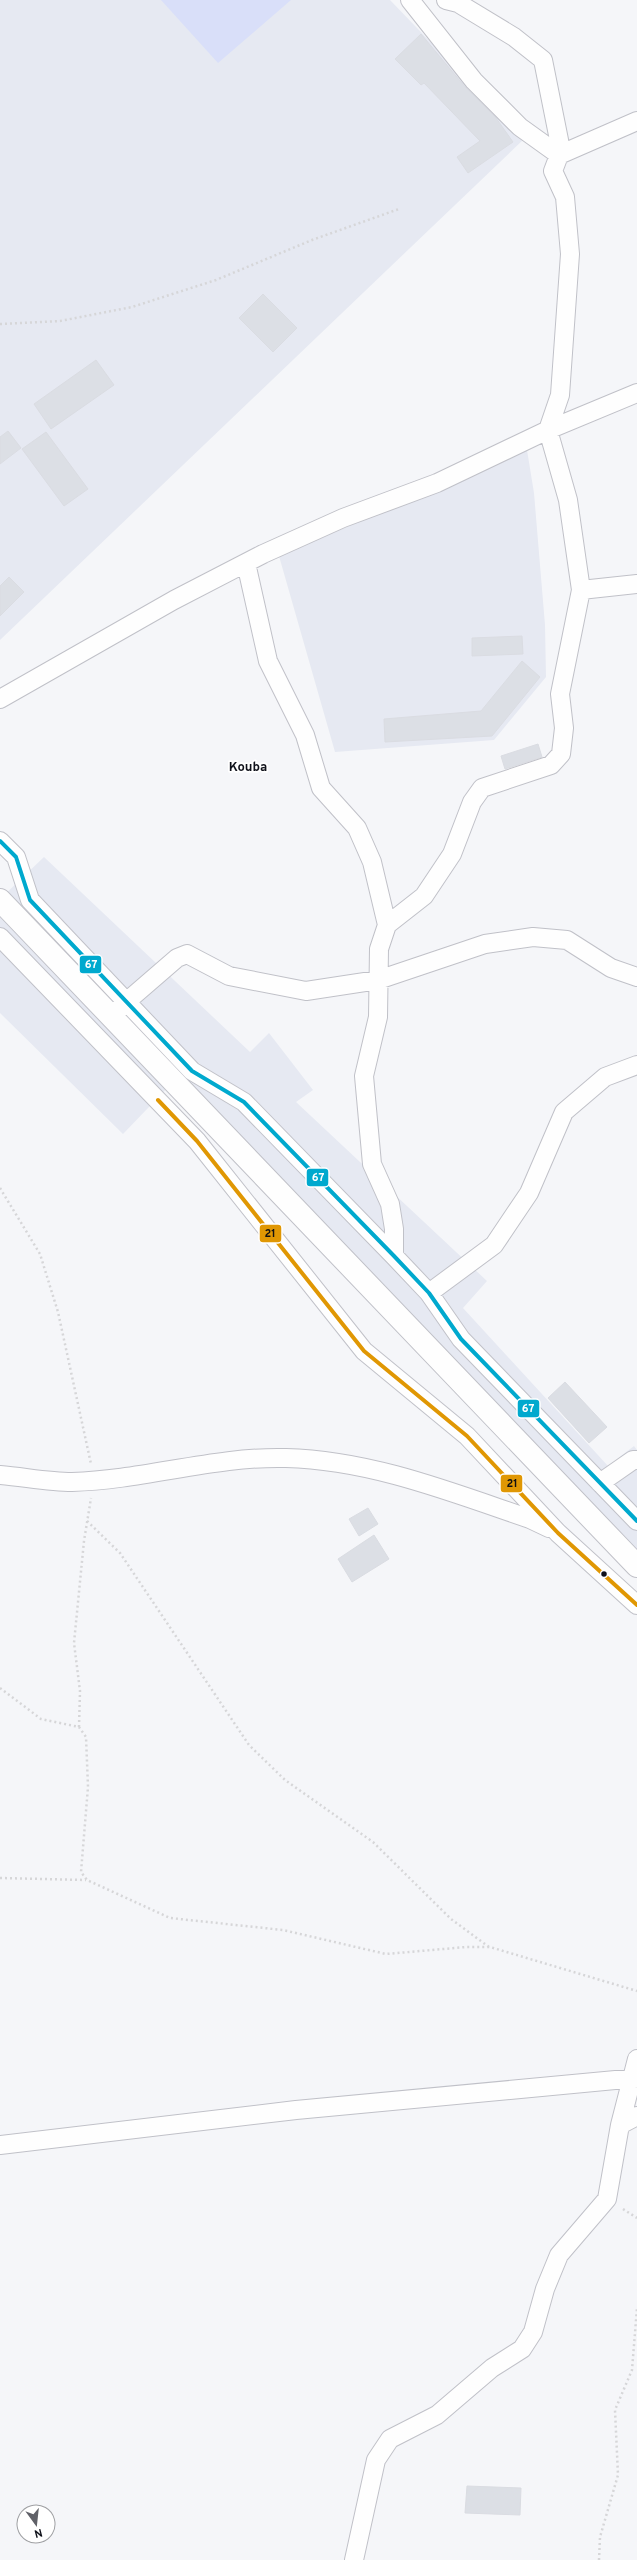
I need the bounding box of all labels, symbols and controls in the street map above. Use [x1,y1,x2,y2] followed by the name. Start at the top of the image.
[229,760,267,776] district label: Kouba
[79,955,102,974] line badge: 67
[85,958,97,972] text: 67
[306,1168,329,1187] line badge: 67
[312,1171,324,1185] text: 67
[259,1224,282,1243] line badge: 21
[264,1227,276,1241] text: 21
[517,1399,540,1418] line badge: 67
[522,1402,534,1416] text: 67
[500,1474,523,1493] line badge: 21
[506,1477,518,1491] text: 21
[599,1569,609,1579] unlabelled marker
[16,2504,56,2544] north arrow
[33,2525,44,2540] text: N

